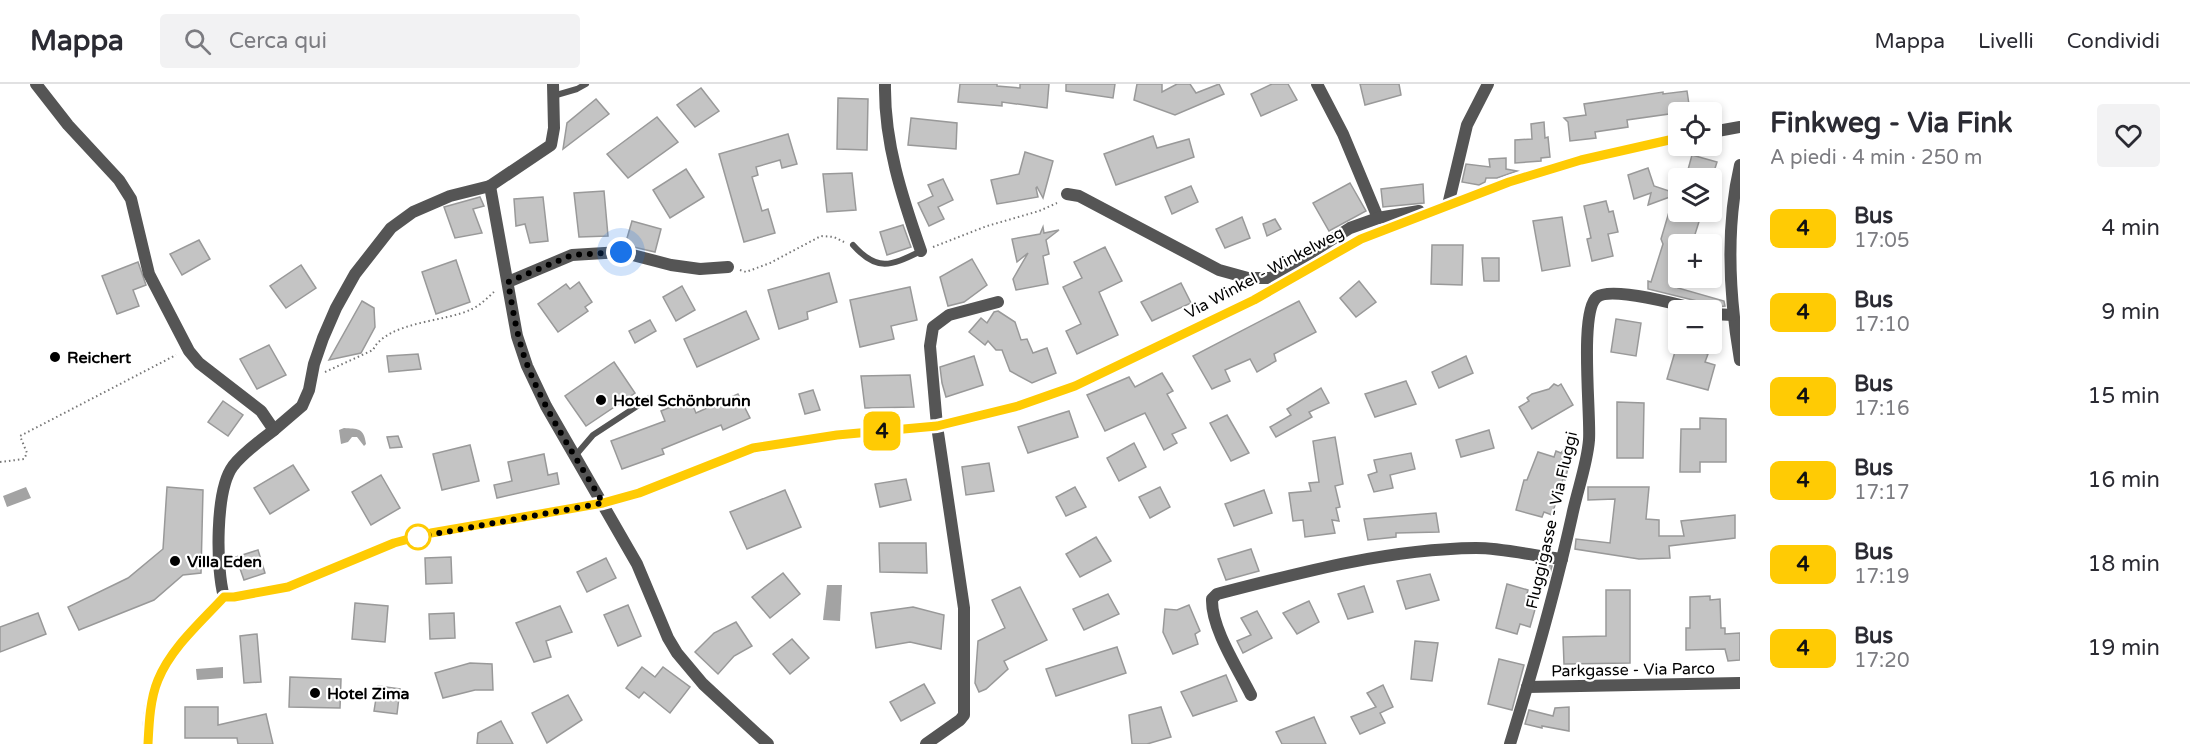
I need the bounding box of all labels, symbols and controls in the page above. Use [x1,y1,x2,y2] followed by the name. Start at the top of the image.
[160,14,580,68] search box
[30,24,124,58] text: Mappa
[181,25,214,58] icon: search
[229,28,327,54] text: Cerca qui
[1875,29,1945,54] text: Mappa
[1978,29,2034,54] text: Livelli
[2067,29,2160,54] text: Condividi
[1668,102,1722,354] map controls
[1668,102,1722,156] button: locate
[2097,104,2160,167] button: heart
[1770,106,2013,140] text: Finkweg - Via Fink
[1770,146,1982,170] text: A piedi · 4 min · 250 m
[1668,168,1722,222] button: layers
[1854,203,1893,229] text: Bus
[2101,215,2160,241] text: 4 min
[1796,216,1810,241] text: 4
[1181,222,1347,323] street label: Via Winkel - Winkelweg
[1854,229,1909,253] text: 17:05
[1668,234,1722,288] button: +
[606,237,636,267] your location
[1854,287,1893,313] text: Bus
[2101,299,2160,325] text: 9 min
[1668,300,1722,354] button: −
[1796,300,1810,325] text: 4
[1854,313,1909,337] text: 17:10
[67,348,132,368] place label: Reichert
[48,350,62,364] marker: Reichert
[1854,371,1893,397] text: Bus
[2088,383,2160,409] text: 15 min
[1796,384,1810,409] text: 4
[613,391,751,411] place label: Hotel Schönbrunn
[594,393,608,407] marker: Hotel Schönbrunn
[1854,397,1909,421] text: 17:16
[862,412,902,450] line badge: 4
[875,419,889,444] text: 4
[1522,430,1582,611] street label: Fluggigasse - Via Fluggi
[1854,455,1893,481] text: Bus
[2088,467,2160,493] text: 16 min
[1796,468,1810,493] text: 4
[1854,481,1909,505] text: 17:17
[405,524,431,550] unlabelled marker
[1854,539,1893,565] text: Bus
[2088,551,2160,577] text: 18 min
[187,552,262,572] place label: Villa Eden
[1796,552,1810,577] text: 4
[168,554,182,568] marker: Villa Eden
[1854,565,1909,589] text: 17:19
[1854,623,1893,649] text: Bus
[2088,635,2160,661] text: 19 min
[1796,636,1810,661] text: 4
[1854,649,1909,673] text: 17:20
[1551,659,1715,681] street label: Parkgasse - Via Parco
[327,684,410,704] place label: Hotel Zima
[308,686,322,700] marker: Hotel Zima

